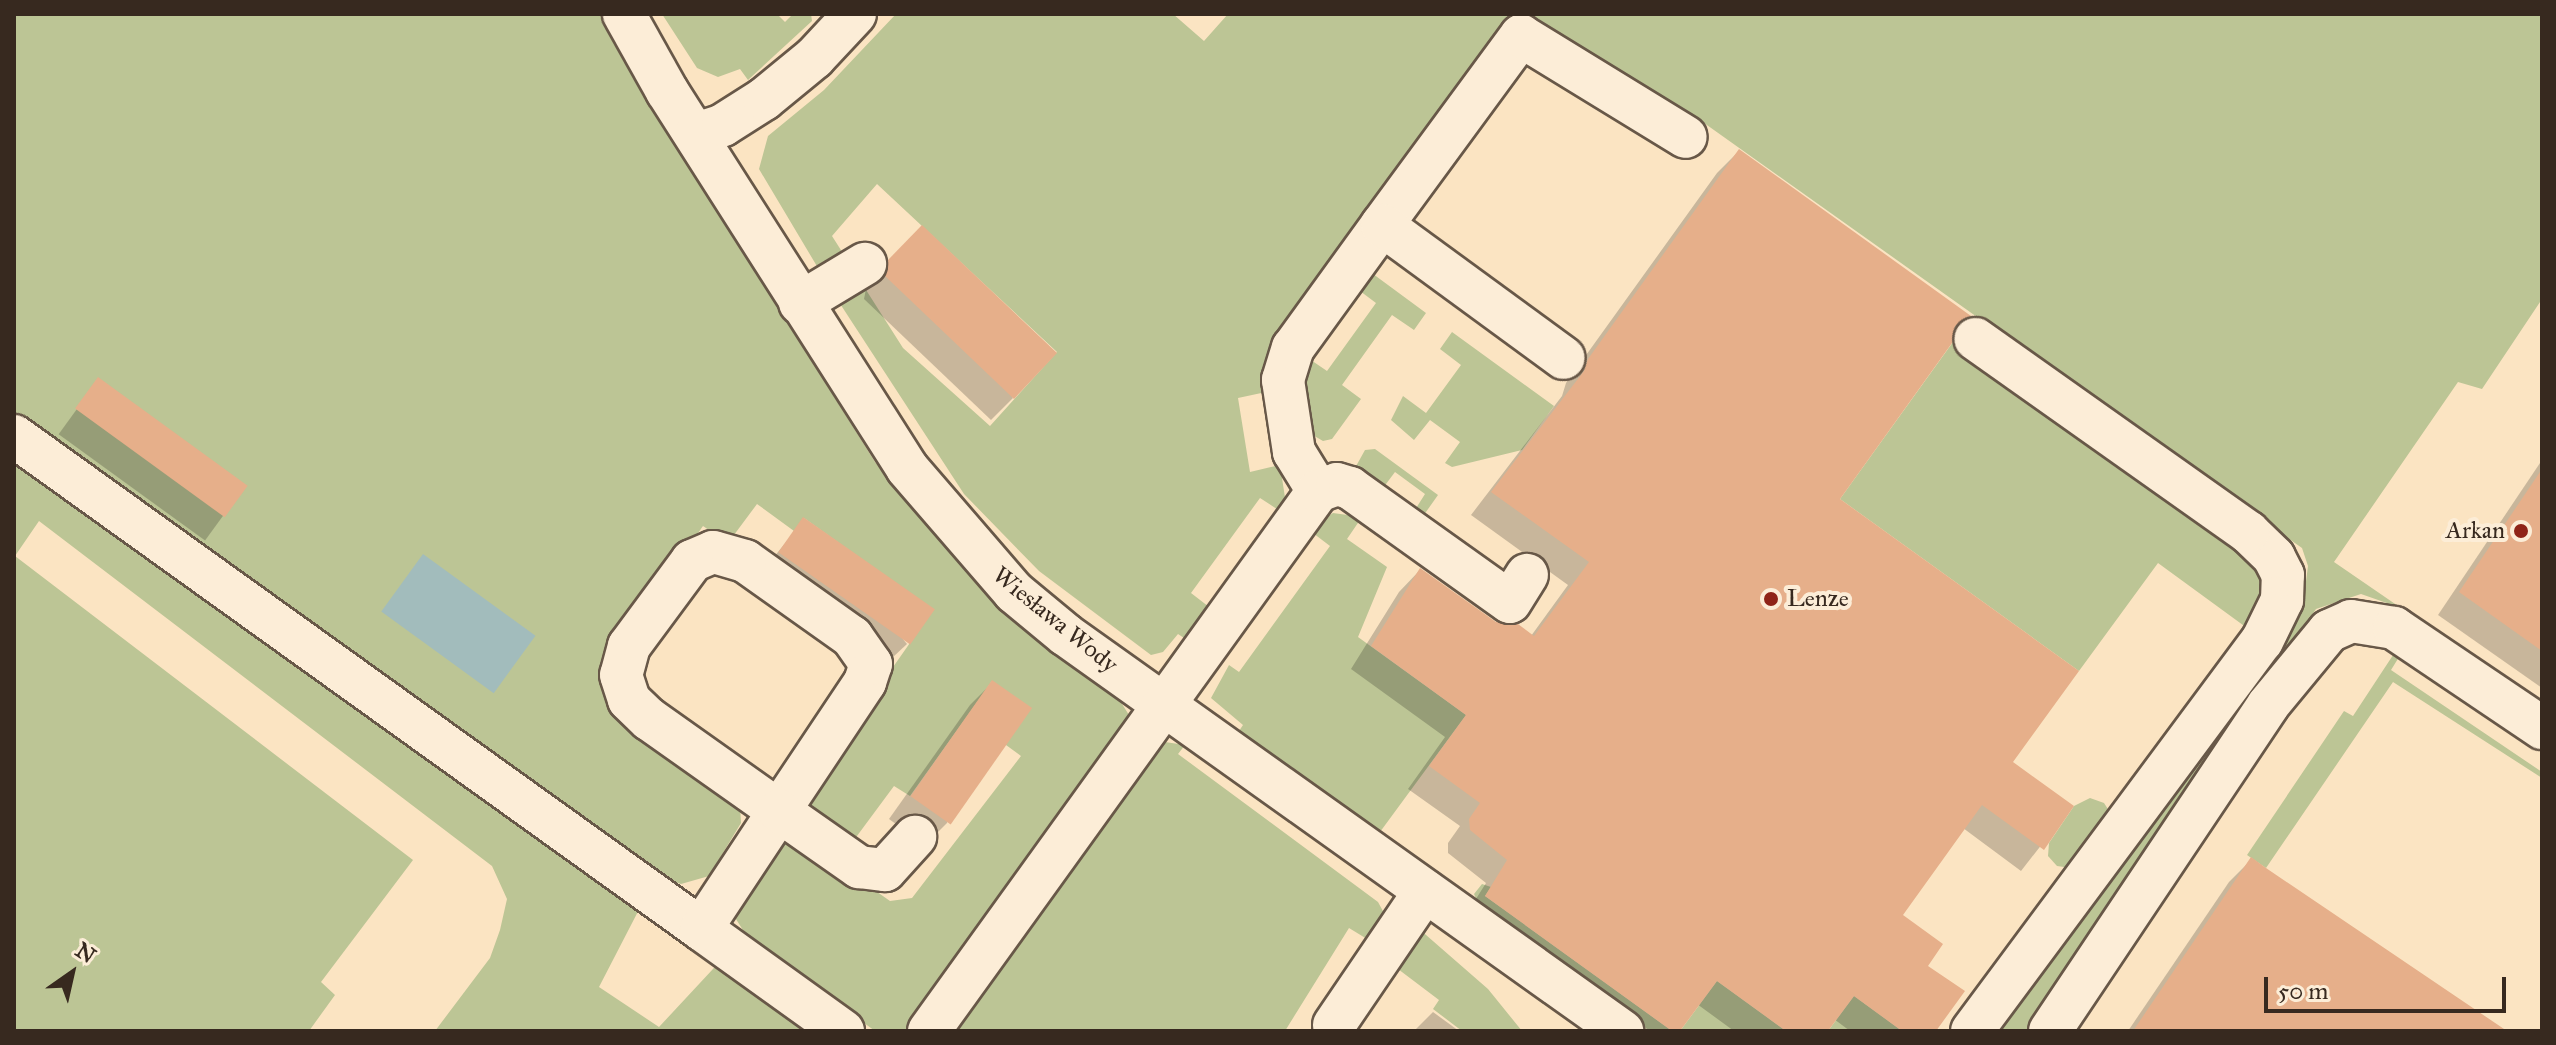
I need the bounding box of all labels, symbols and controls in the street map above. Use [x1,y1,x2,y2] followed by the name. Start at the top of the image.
[2446,517,2505,545] place label: Arkan
[2512,522,2530,540] marker: Arkan
[987,561,1123,679] street label: Wiesława Wody
[1787,585,1849,613] place label: Lenze
[1762,590,1780,608] marker: Lenze
[32,933,112,1013] north arrow
[70,936,101,969] text: N
[2268,961,2510,1011] scale bar
[2278,976,2328,1006] text: 50 m

